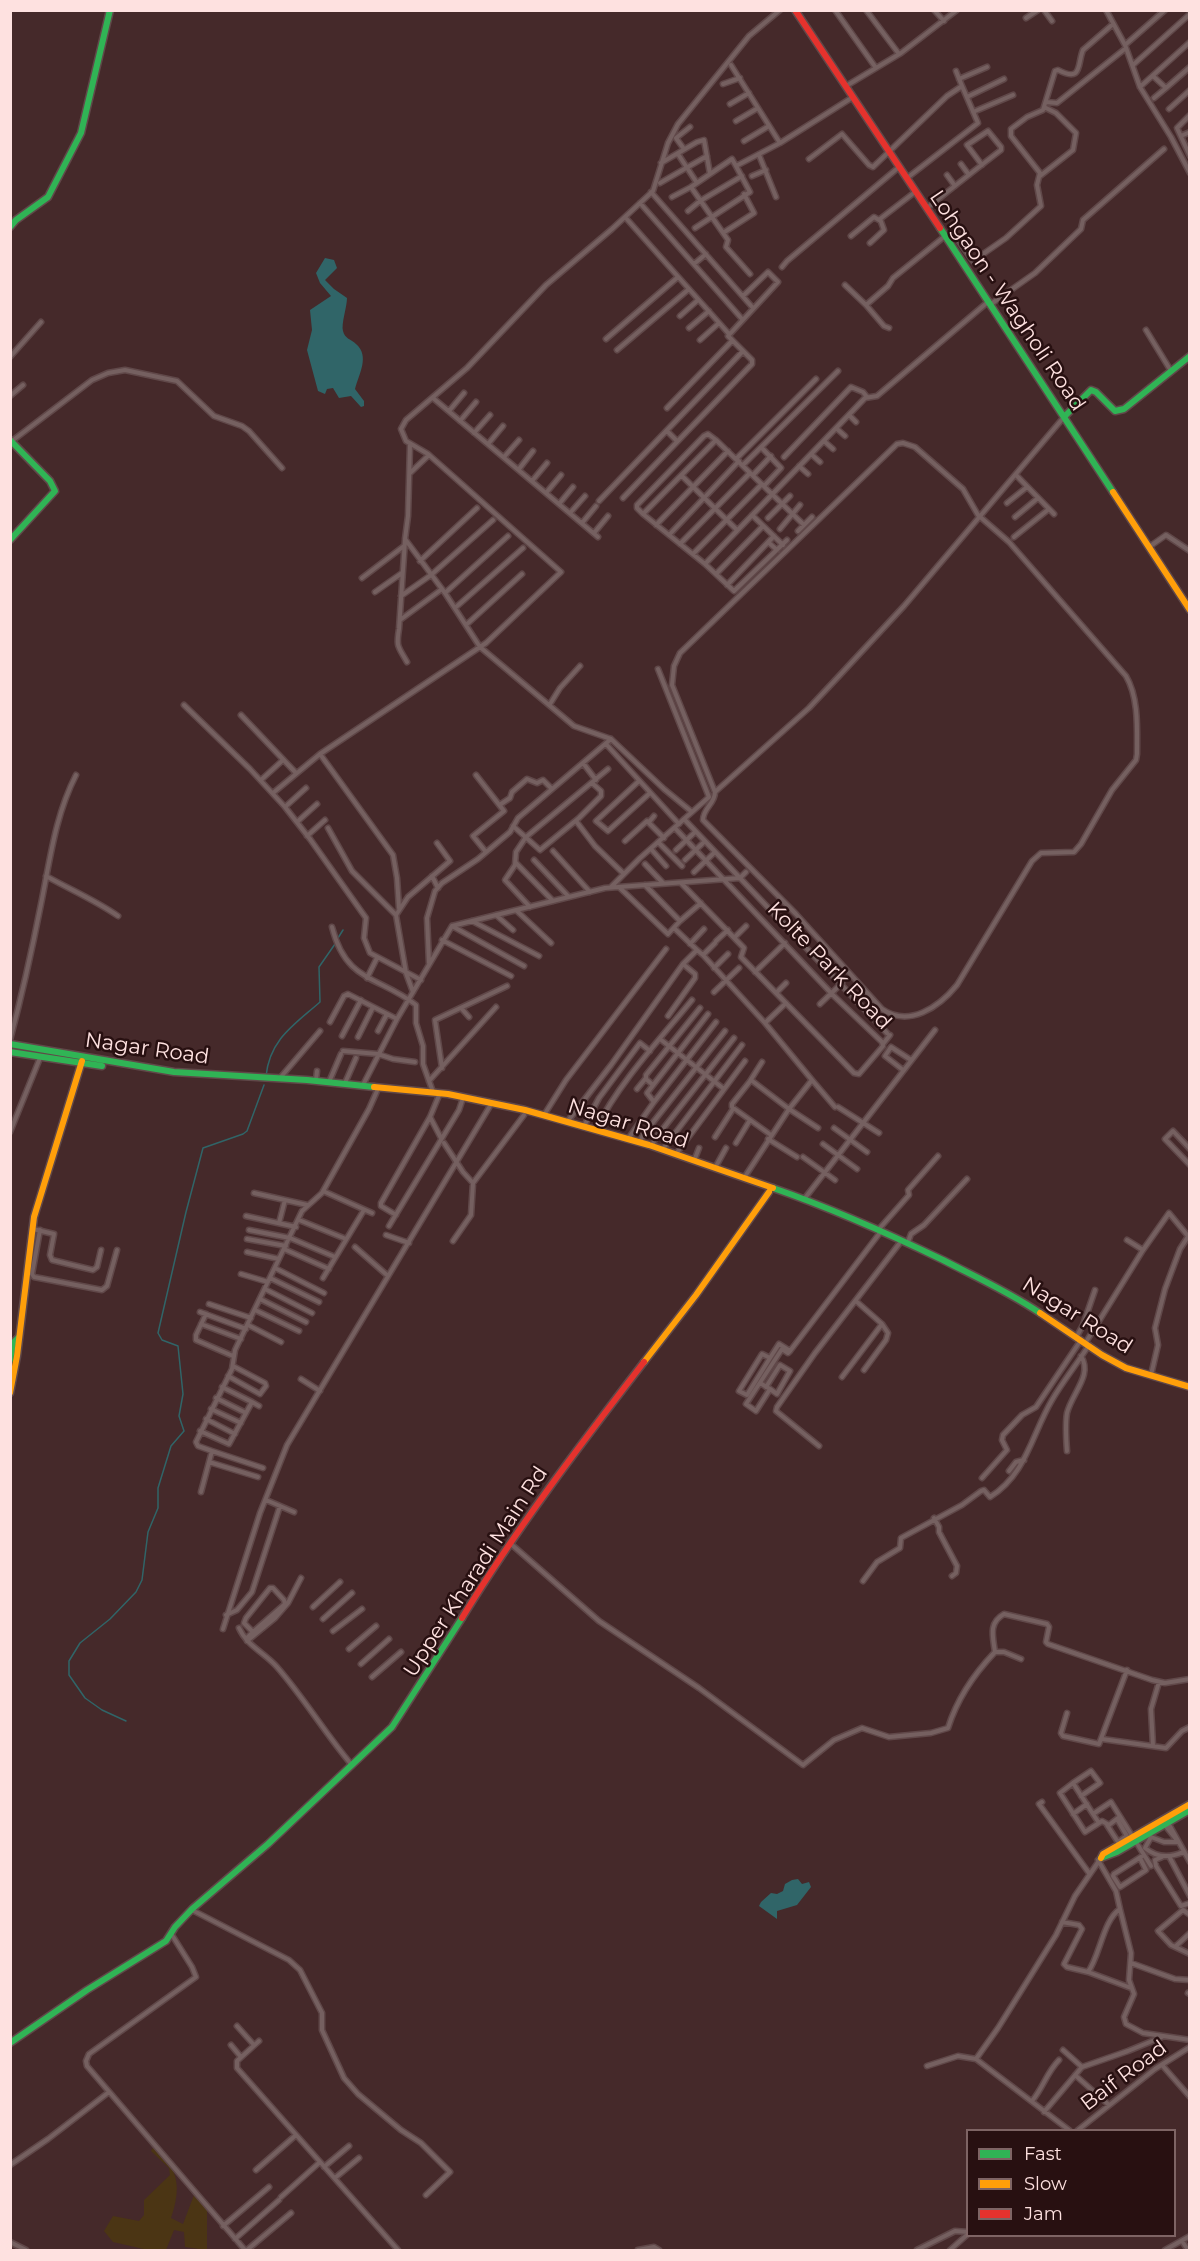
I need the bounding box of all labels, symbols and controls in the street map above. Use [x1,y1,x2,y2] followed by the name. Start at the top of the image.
[924,186,1090,416] street label: Lohgaon - Wagholi Road
[762,897,896,1035] street label: Kolte Park Road
[83,1028,211,1070] street label: Nagar Road
[565,1094,691,1154] street label: Nagar Road
[1017,1272,1137,1360] street label: Nagar Road
[398,1462,554,1682] street label: Upper Kharadi Main Rd
[1076,2035,1172,2117] street label: Baif Road
[966,2129,1176,2237] legend
[1024,2143,1062,2165] text: Fast
[1024,2173,1067,2195] text: Slow
[1024,2203,1063,2225] text: Jam

